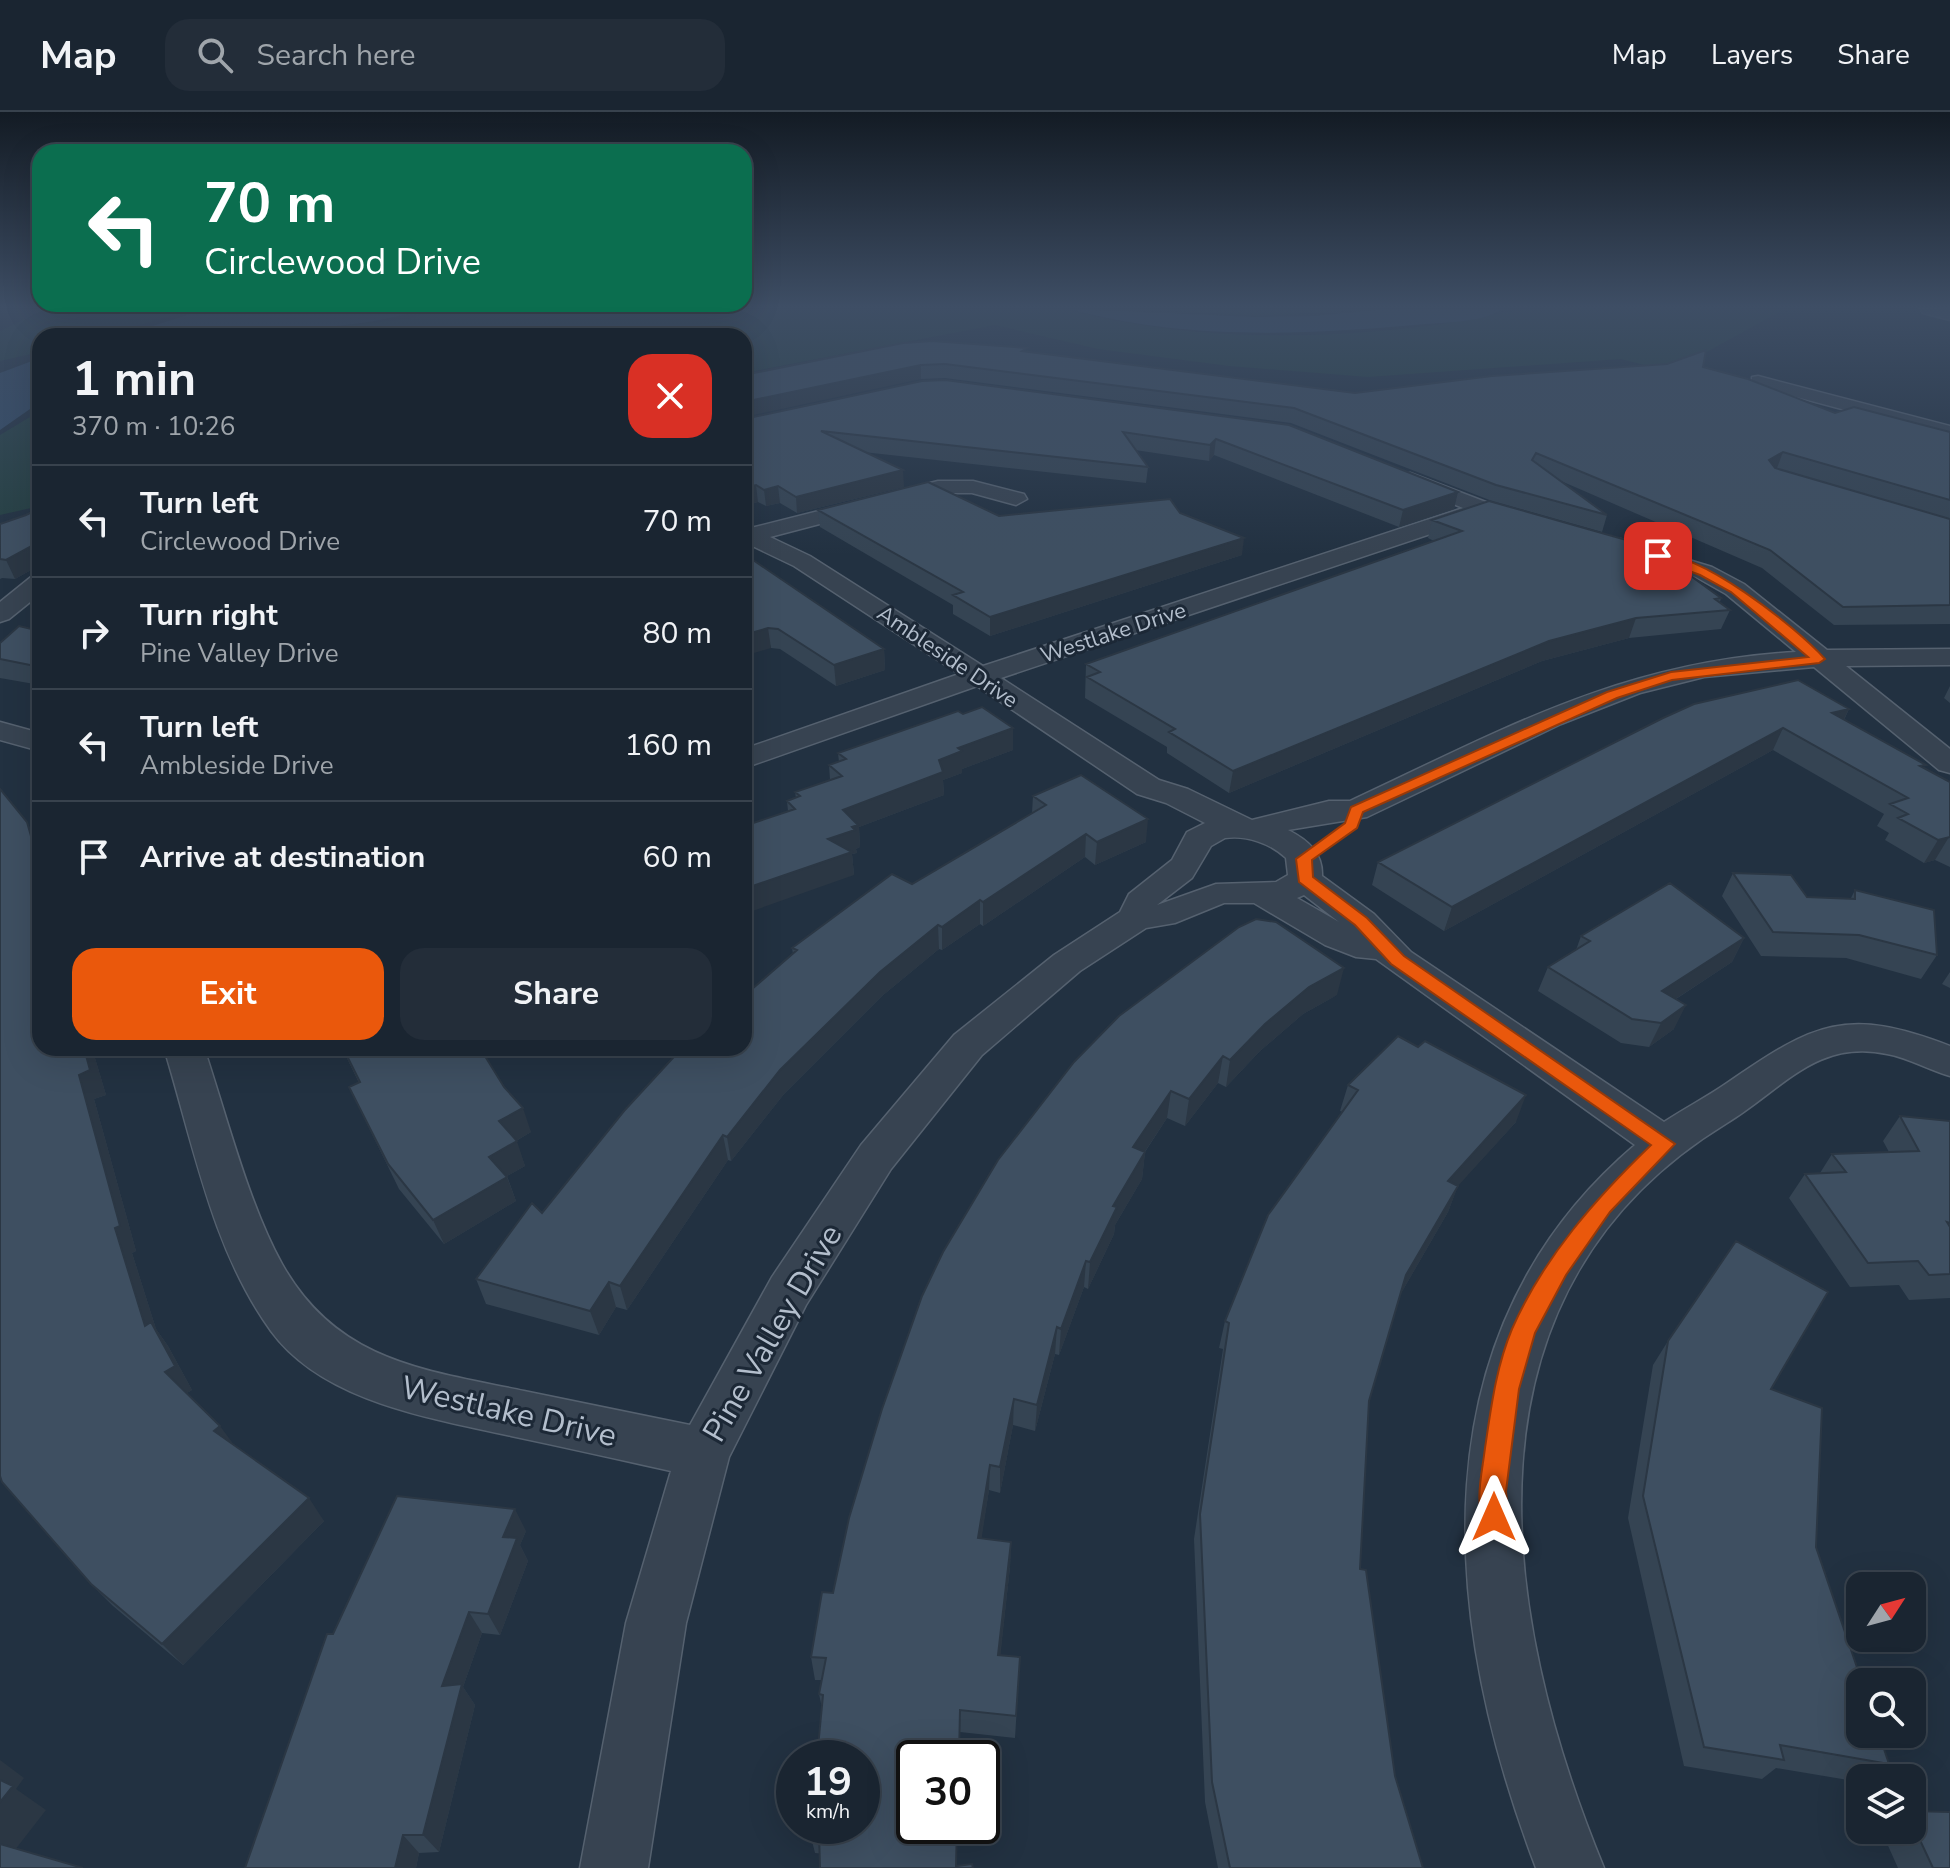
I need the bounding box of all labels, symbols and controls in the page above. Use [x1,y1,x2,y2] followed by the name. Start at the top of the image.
[165,19,725,91] search box
[40,30,117,81] text: Map
[193,33,237,77] icon: search
[257,35,416,76] text: Search here
[1612,36,1667,74] text: Map
[1711,36,1793,74] text: Layers
[1837,36,1910,74] text: Share
[204,165,335,242] text: 70 m
[72,176,176,280] icon: left
[204,238,481,287] text: Circlewood Drive
[72,346,196,412] text: 1 min
[628,354,712,438] button: close
[72,409,235,444] text: 370 m · 10:26
[140,483,258,524] text: Turn left
[72,499,116,543] icon: left
[643,501,712,542] text: 70 m
[1624,522,1692,590] pin
[140,524,340,559] text: Circlewood Drive
[1636,534,1680,578] icon: arrive
[140,595,278,636] text: Turn right
[1037,595,1190,671] street label: Westlake Drive
[871,599,1024,715] street label: Ambleside Drive
[72,611,116,655] icon: right
[643,613,712,654] text: 80 m
[140,636,339,671] text: Pine Valley Drive
[140,707,258,748] text: Turn left
[72,723,116,767] icon: left
[625,725,712,766] text: 160 m
[140,748,334,783] text: Ambleside Drive
[72,835,116,879] icon: arrive
[140,837,425,878] text: Arrive at destination
[643,837,712,878] text: 60 m
[72,948,384,1040] button: Exit
[400,948,712,1040] button: Share
[693,1217,852,1450] street label: Pine Valley Drive
[397,1366,621,1457] street label: Westlake Drive
[1452,1475,1536,1559] position arrow
[1846,1572,1926,1652] north arrow
[1846,1572,1926,1844] map controls
[1846,1668,1926,1748] button: search
[896,1740,1000,1844] speed limit sign: 30
[804,1755,852,1809] text: 19
[1846,1764,1926,1844] button: layers
[806,1798,850,1825] text: km/h

